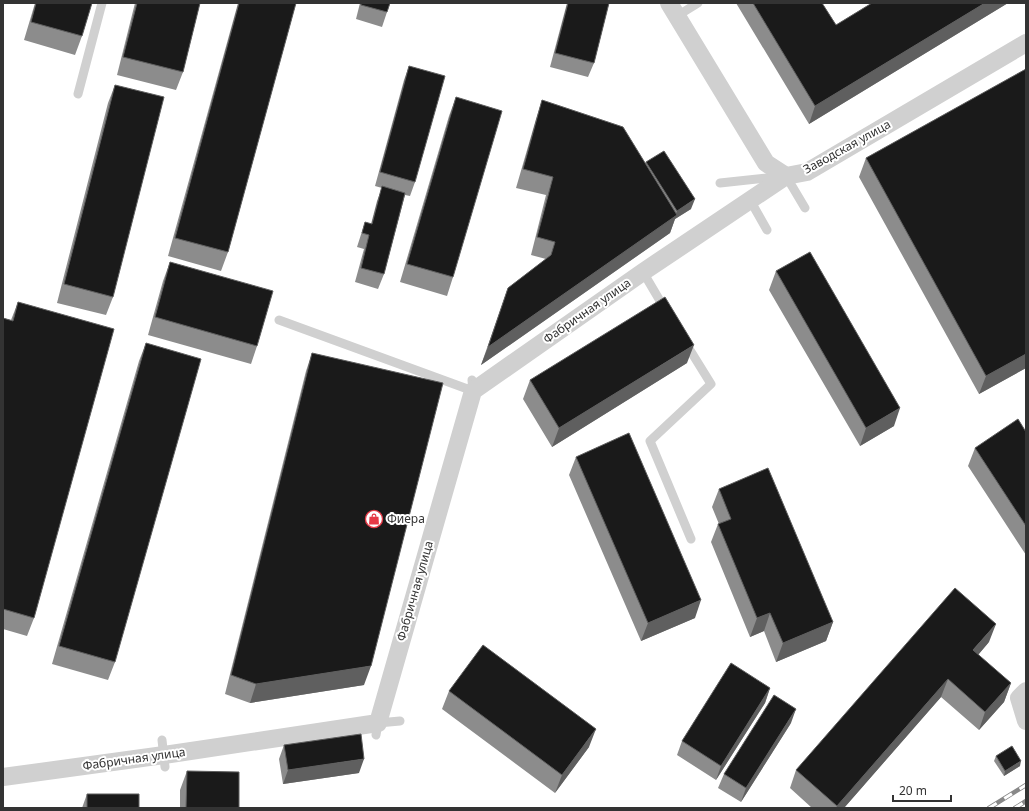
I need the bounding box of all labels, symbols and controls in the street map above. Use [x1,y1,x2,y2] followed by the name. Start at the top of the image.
[800,116,893,178] street label: Заводская улица
[539,274,634,347] street label: Фабричная улица
[364,509,384,529] shop icon: Фиера
[387,510,425,527] place label: Фиера
[392,539,437,643] street label: Фабричная улица
[81,743,186,774] street label: Фабричная улица
[893,777,951,803] scale bar
[899,782,927,799] text: 20 m

